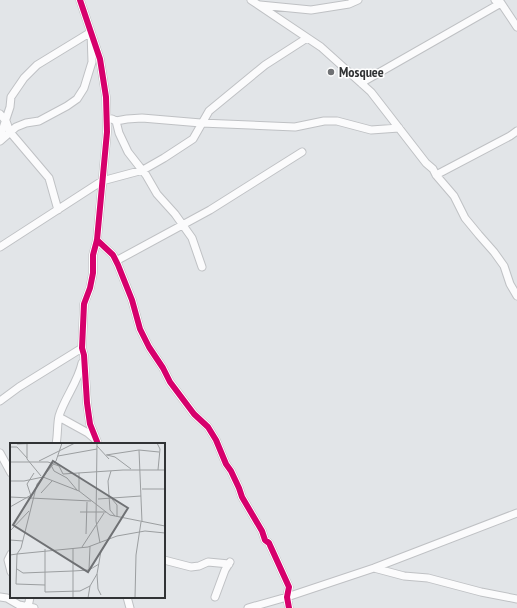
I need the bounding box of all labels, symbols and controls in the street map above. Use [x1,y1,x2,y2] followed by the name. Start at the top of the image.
[339,63,384,81] place label: Mosquee
[326,67,336,77] marker: Mosquee
[10,443,165,598] inset map

